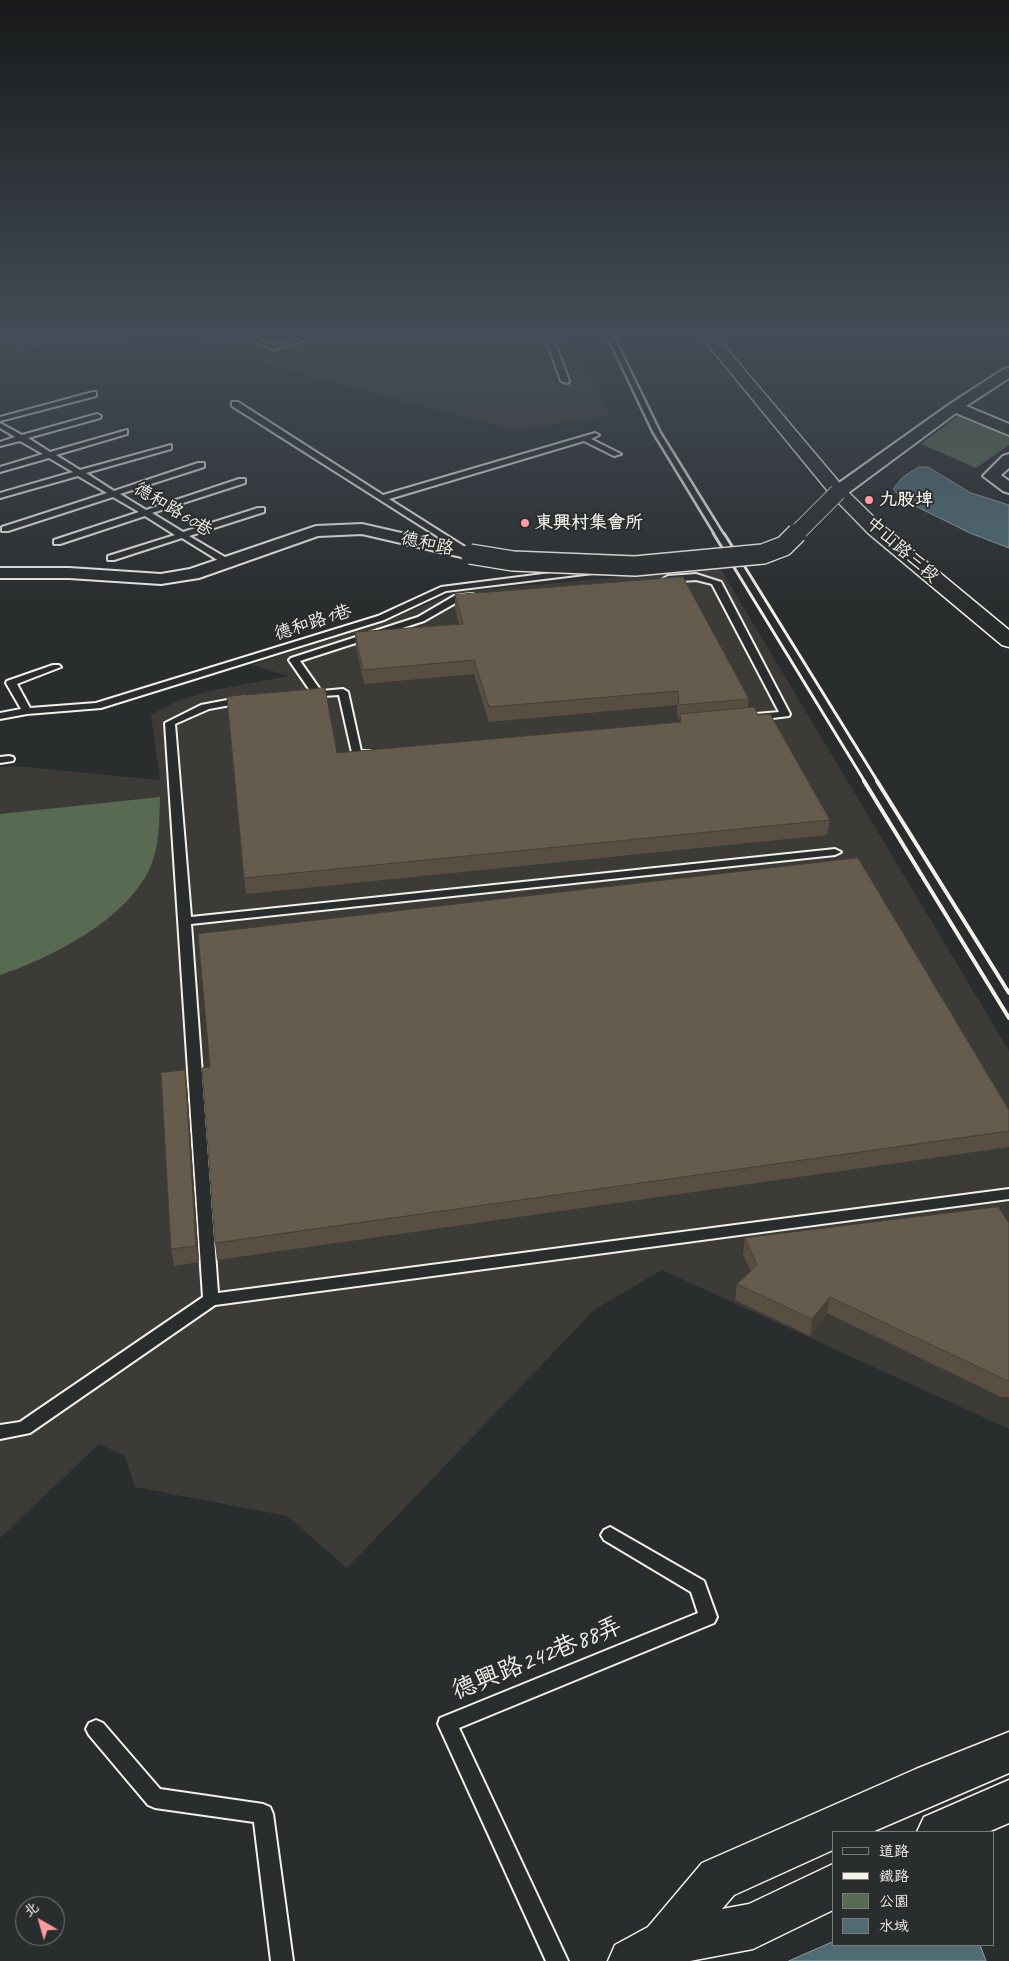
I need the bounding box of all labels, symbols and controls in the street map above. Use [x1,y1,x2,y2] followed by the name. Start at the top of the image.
[130,478,216,542] street label: 德和路60巷
[879,489,933,511] place label: 九股埤
[863,494,875,506] marker: 九股埤
[535,512,643,534] place label: 東興村集會所
[861,512,943,588] street label: 中山路三段
[519,517,531,529] marker: 東興村集會所
[398,527,456,561] street label: 德和路
[272,600,354,646] street label: 德和路1巷
[447,1611,627,1707] street label: 德興路242巷88弄
[832,1831,994,1946] legend
[879,1842,909,1861] text: 道路
[879,1867,909,1886] text: 鐵路
[879,1892,909,1911] text: 公園
[15,1896,65,1946] north arrow
[20,1899,42,1921] text: 北
[879,1917,909,1936] text: 水域

